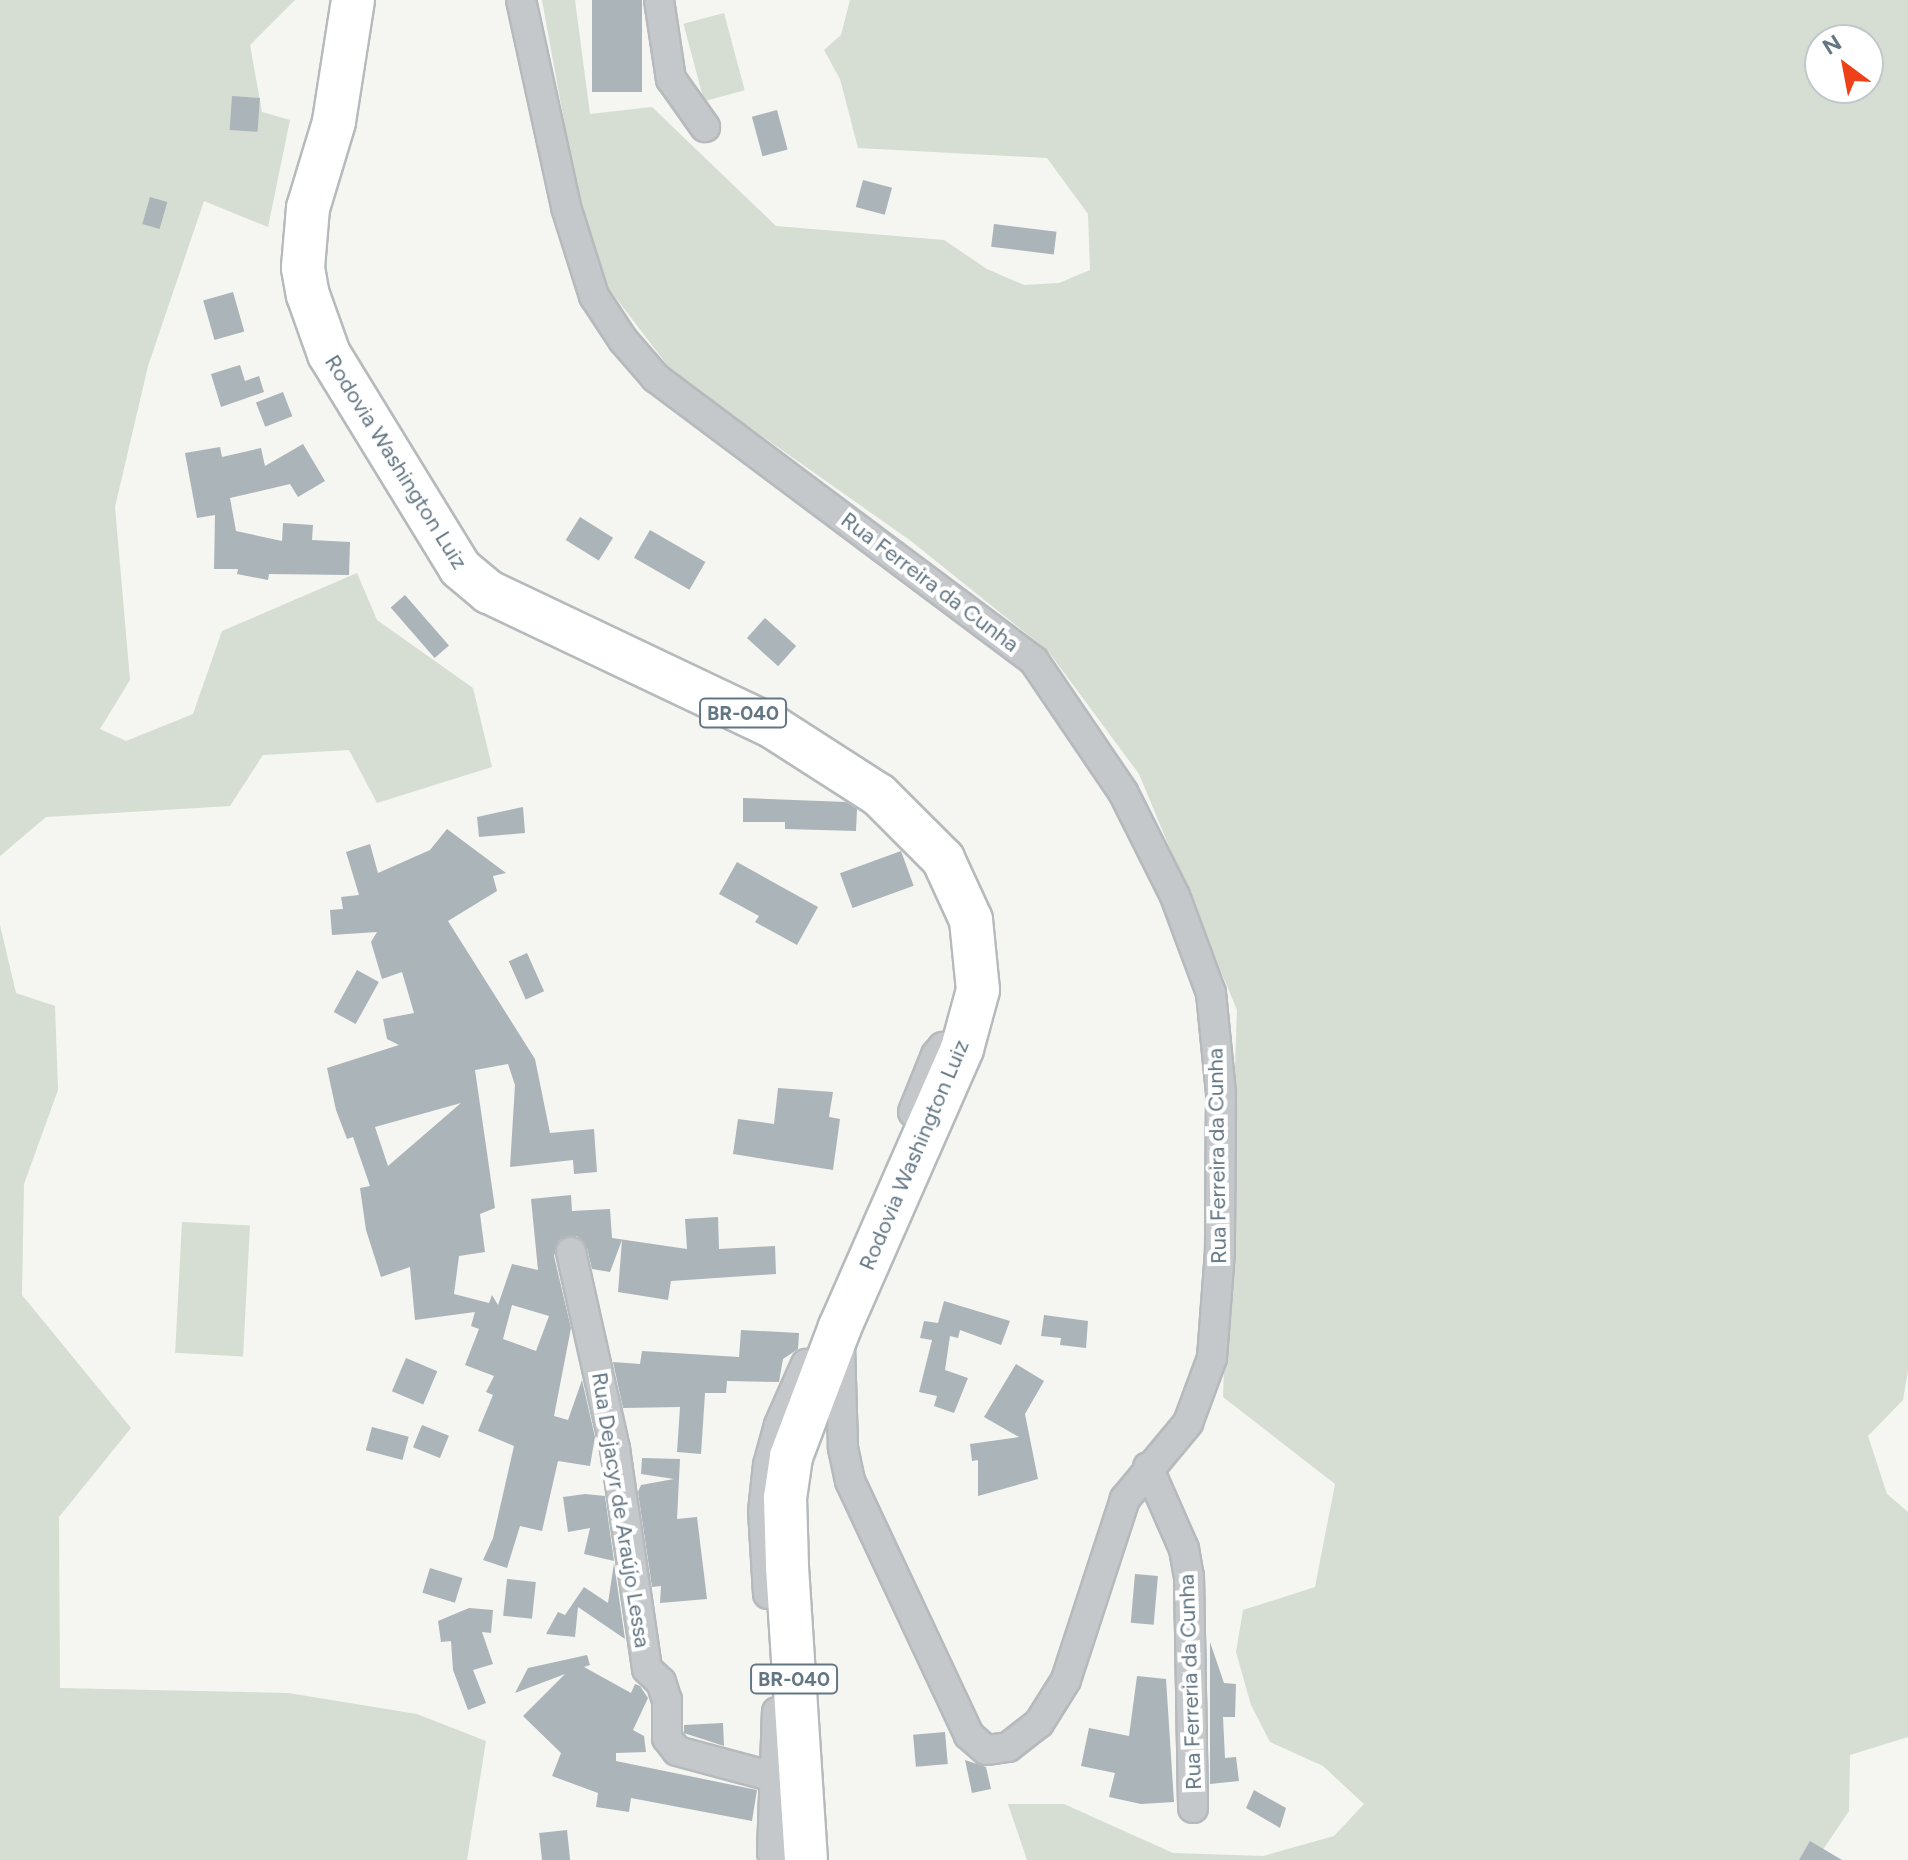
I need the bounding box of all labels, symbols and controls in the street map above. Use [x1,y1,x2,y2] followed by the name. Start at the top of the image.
[1804,24,1884,104] north arrow
[1818,29,1846,61] text: N
[319,350,473,574] street label: Rodovia Washington Luiz
[836,506,1024,658] street label: Rua Ferreira da Cunha
[699,697,787,729] road number: BR-040
[853,1036,975,1274] street label: Rodovia Washington Luiz
[1202,1048,1232,1264] street label: Rua Ferreira da Cunha
[586,1370,656,1650] street label: Rua Dejacyr de Araújo Lessa
[1173,1574,1207,1790] street label: Rua Ferreria da Cunha
[750,1663,838,1695] road number: BR-040

